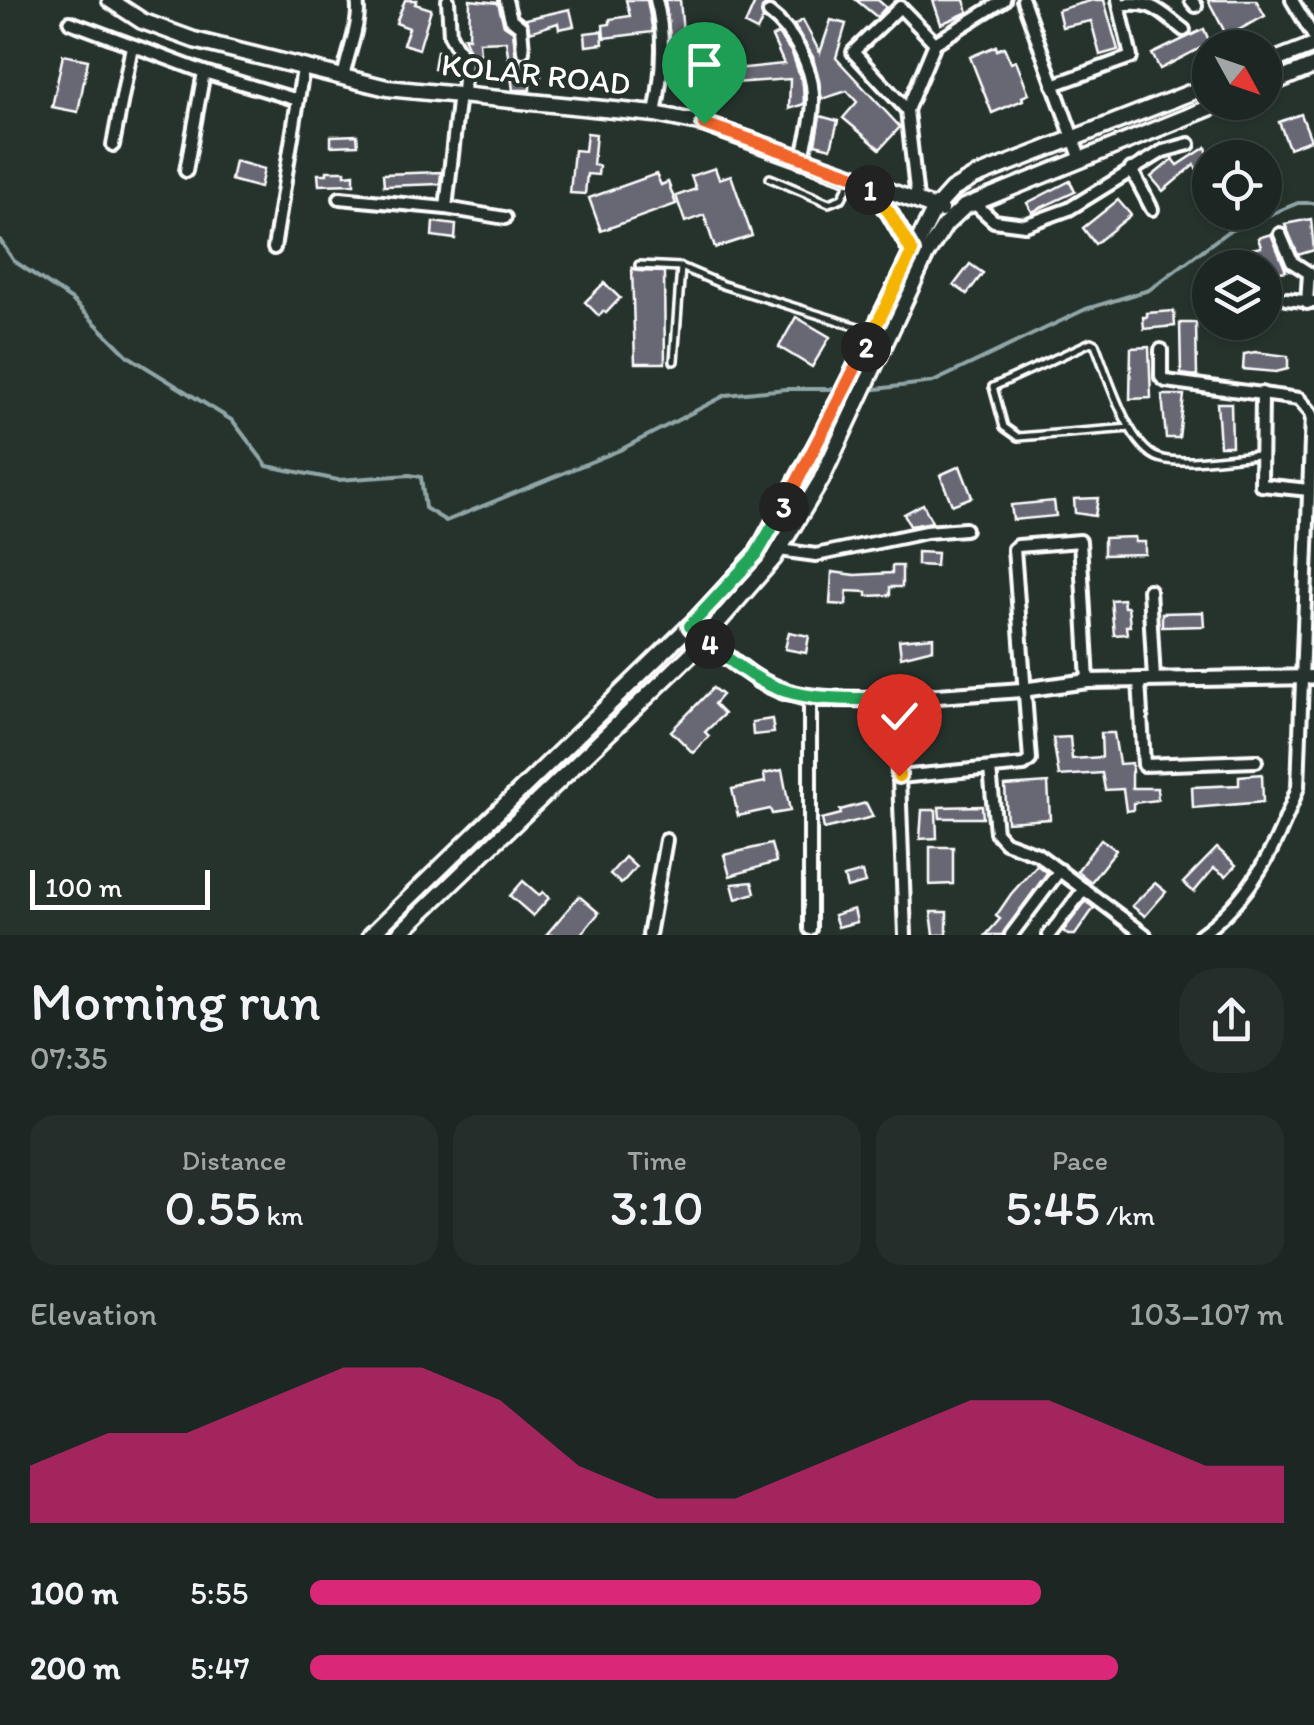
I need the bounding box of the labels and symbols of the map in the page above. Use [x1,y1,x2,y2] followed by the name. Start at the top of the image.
[662,22,747,125] pin
[1192,30,1282,120] north arrow
[440,45,632,103] street label: KOLAR ROAD
[845,165,895,215] pin: 1
[841,322,891,372] pin: 2
[759,482,809,532] pin: 3
[685,619,735,669] pin: 4
[857,674,942,777] pin
[30,865,210,910] scale bar

